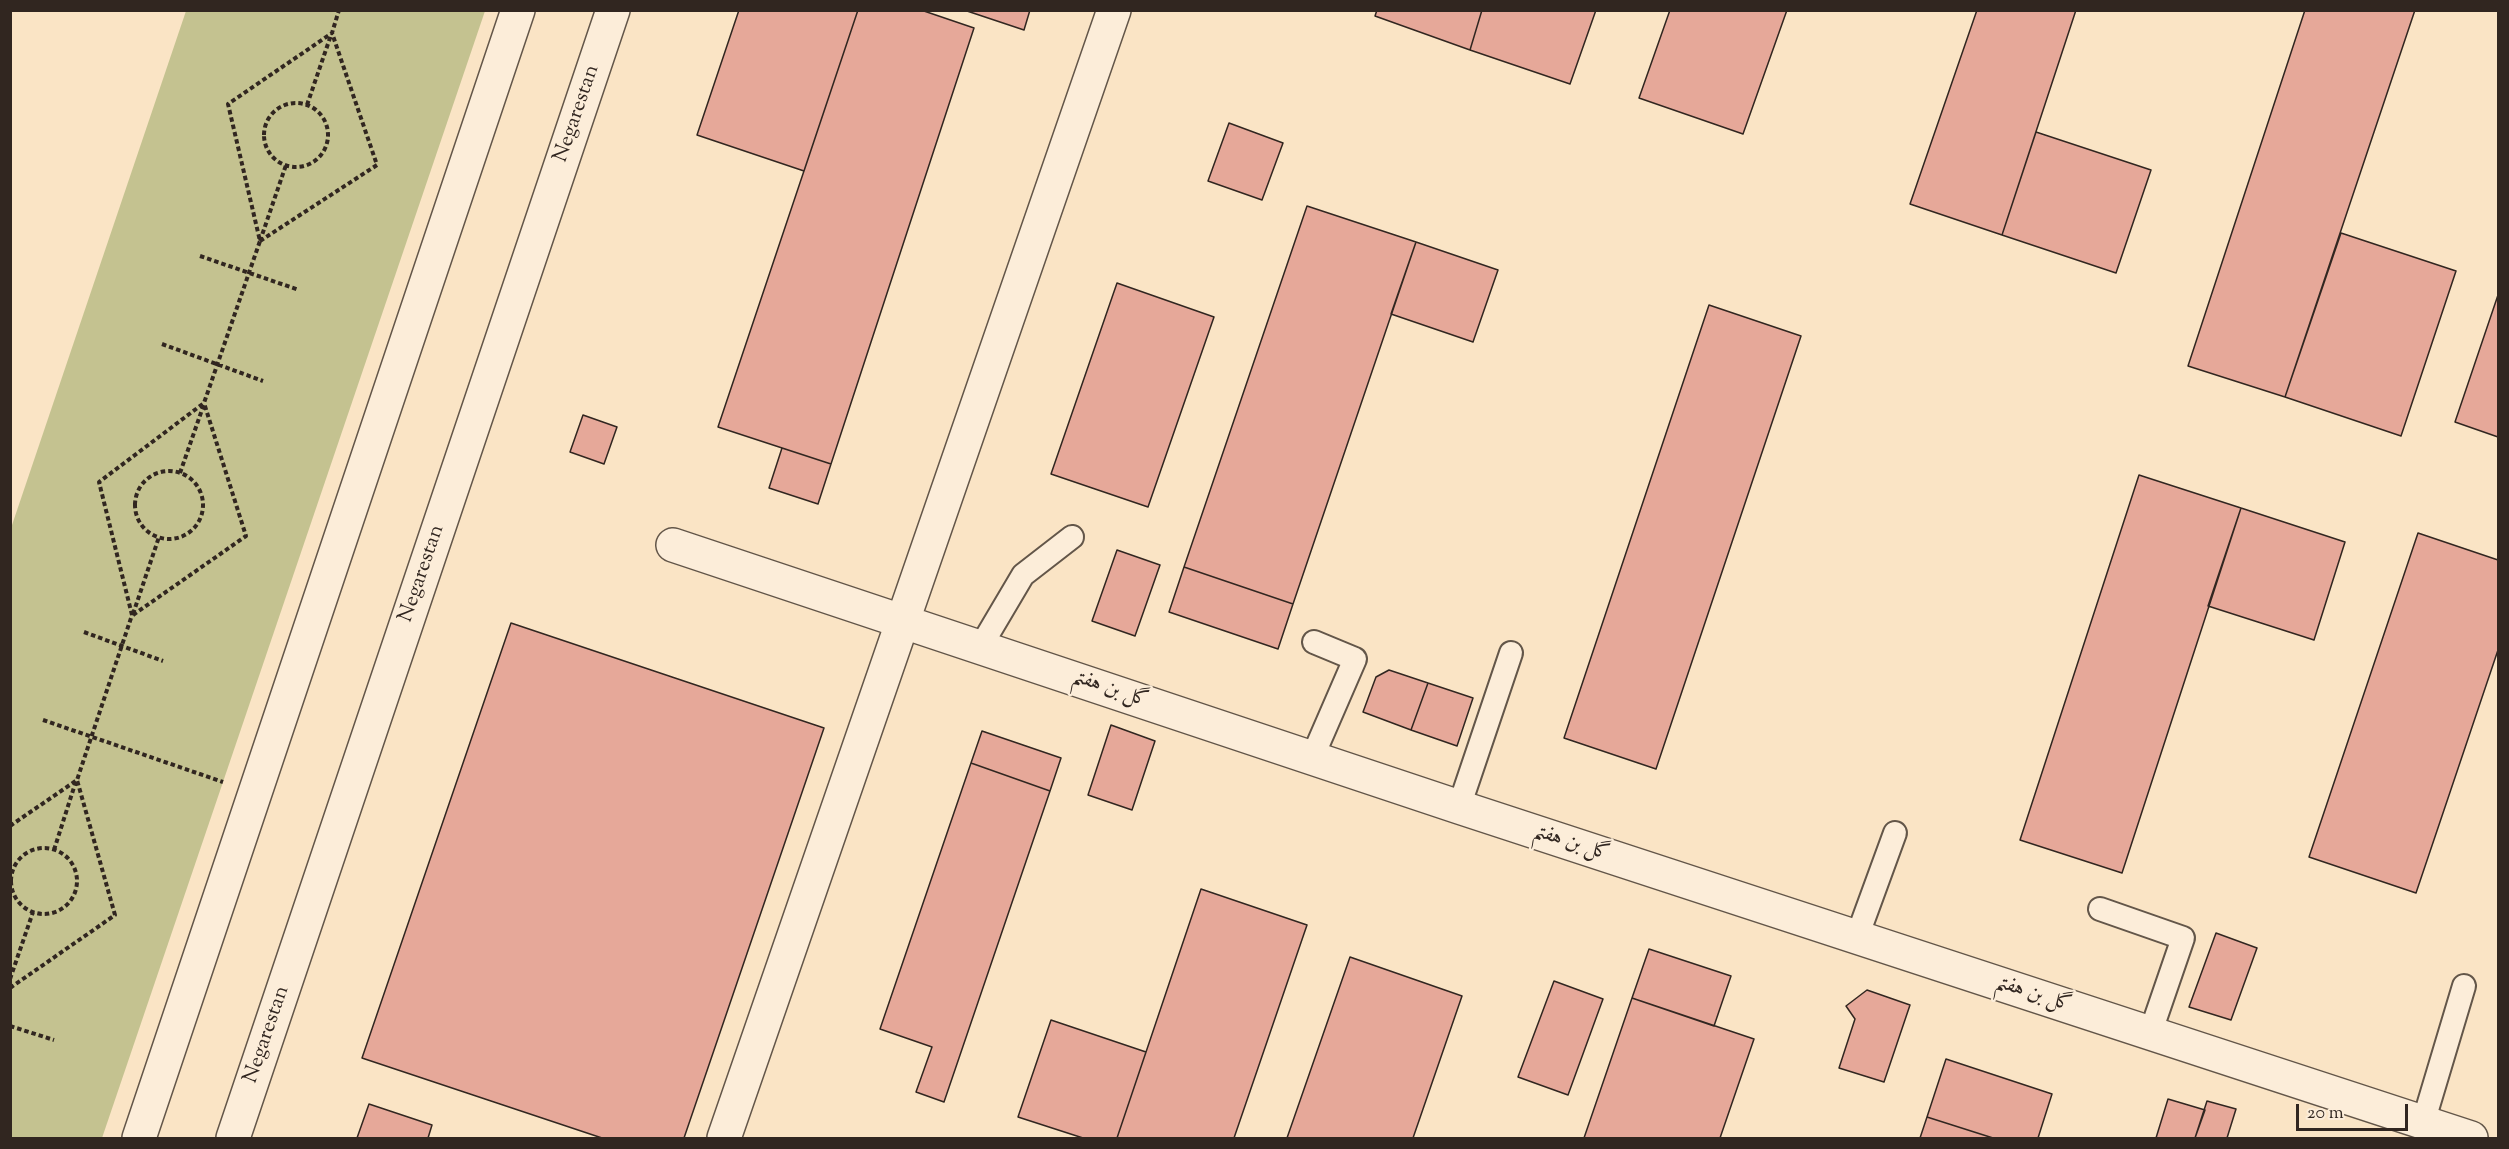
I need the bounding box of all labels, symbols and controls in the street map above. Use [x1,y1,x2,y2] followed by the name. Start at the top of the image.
[550,62,606,166] street label: Negarestan
[395,522,451,626] street label: Negarestan
[1069,665,1151,715] street label: گل بن هفتم
[1530,820,1612,868] street label: گل بن هفتم
[1992,971,2074,1019] street label: گل بن هفتم
[240,983,296,1087] street label: Negarestan
[2299,1092,2412,1130] scale bar
[2307,1101,2344,1127] text: 20 m

